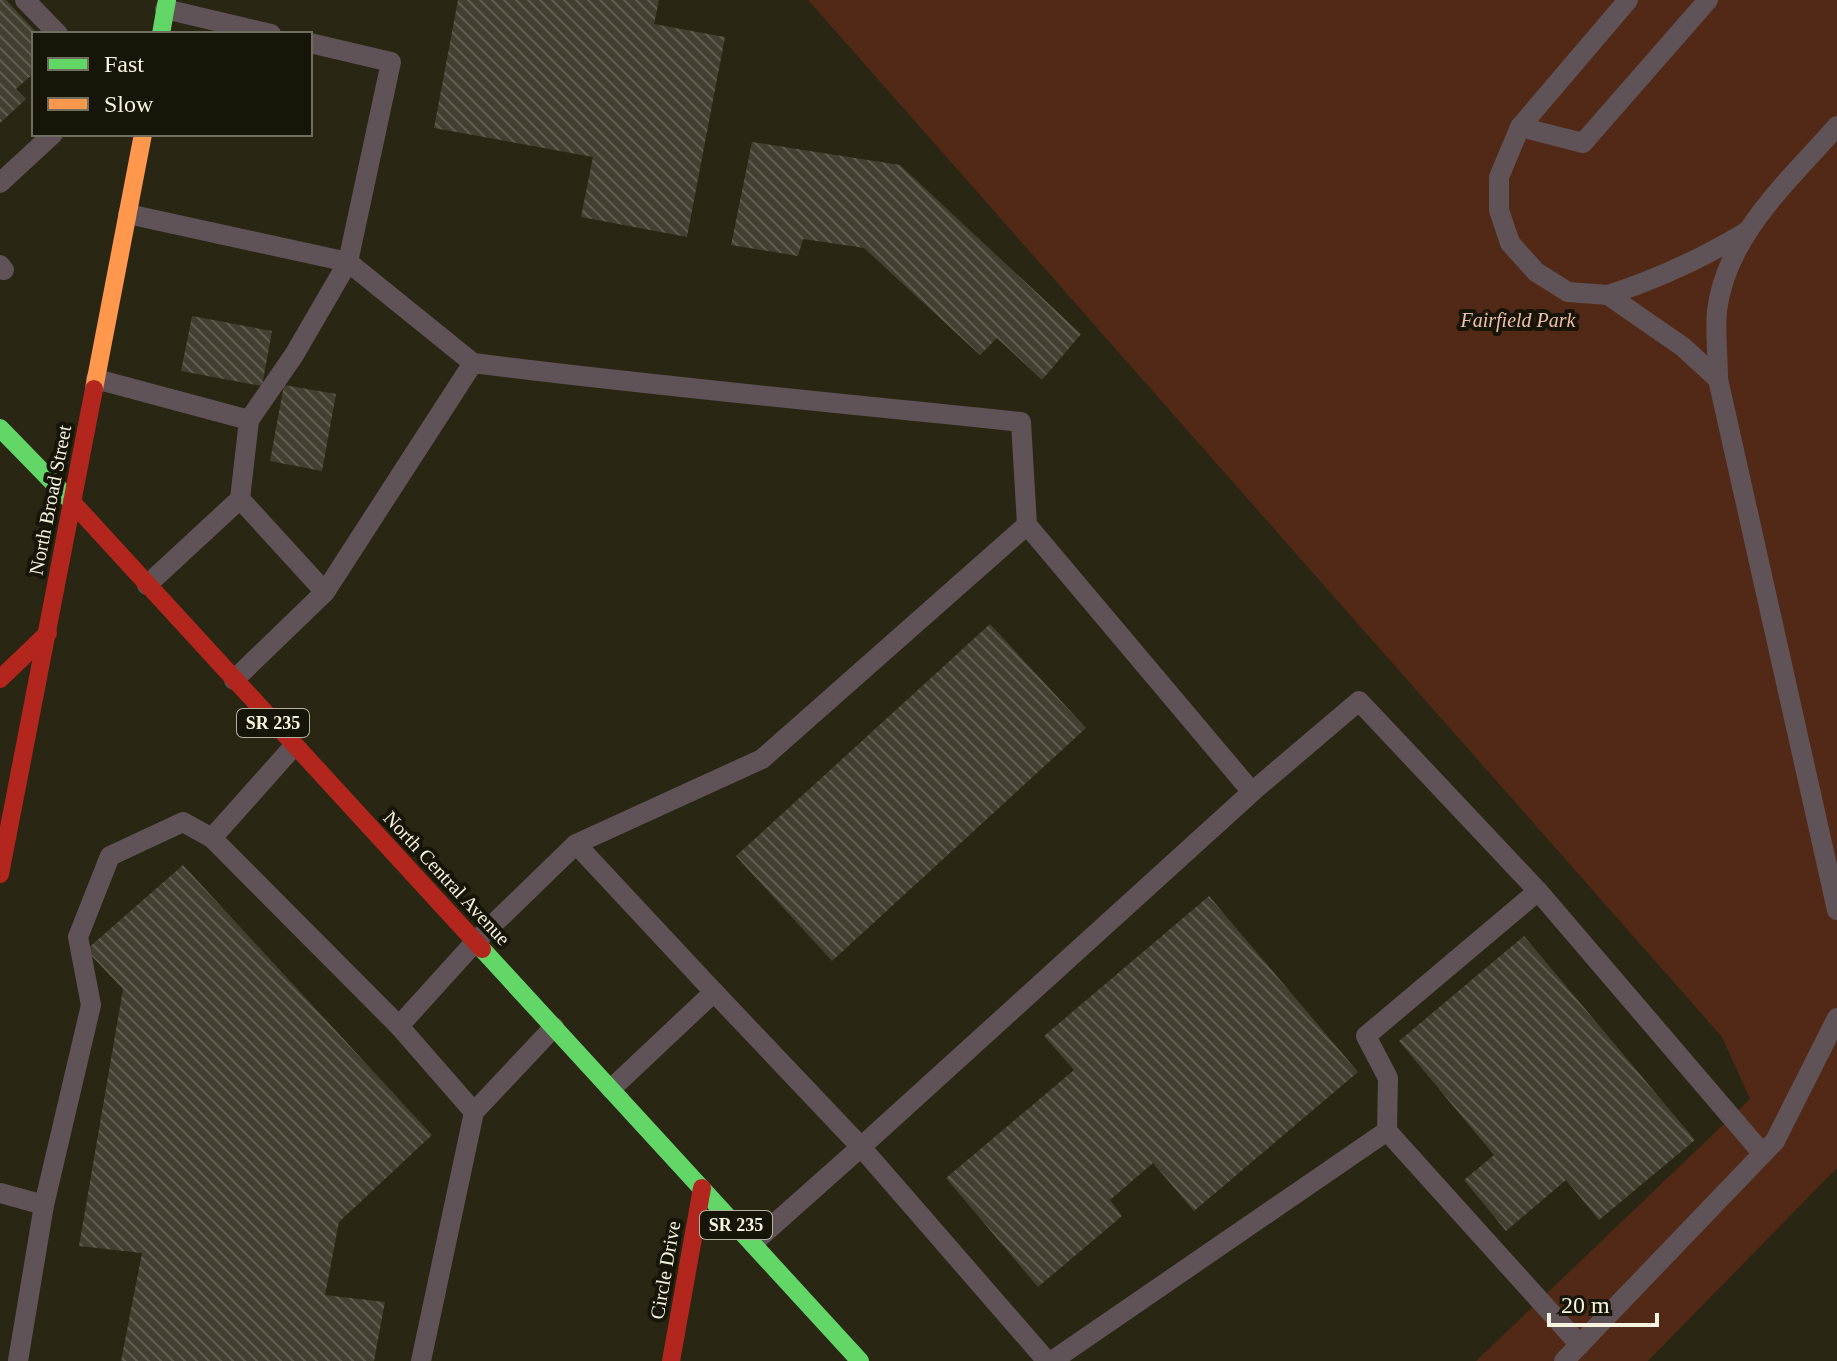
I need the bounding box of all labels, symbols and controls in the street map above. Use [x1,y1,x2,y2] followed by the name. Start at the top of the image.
[32,32,312,136] legend
[104,51,144,77] text: Fast
[104,91,154,117] text: Slow
[1460,309,1577,332] park label: Fairfield Park
[25,423,75,577] street label: North Broad Street
[237,709,309,737] road number: SR 235
[379,806,515,950] street label: North Central Avenue
[700,1211,772,1239] road number: SR 235
[646,1219,684,1321] street label: Circle Drive
[1549,1277,1657,1327] scale bar
[1561,1292,1610,1318] text: 20 m

